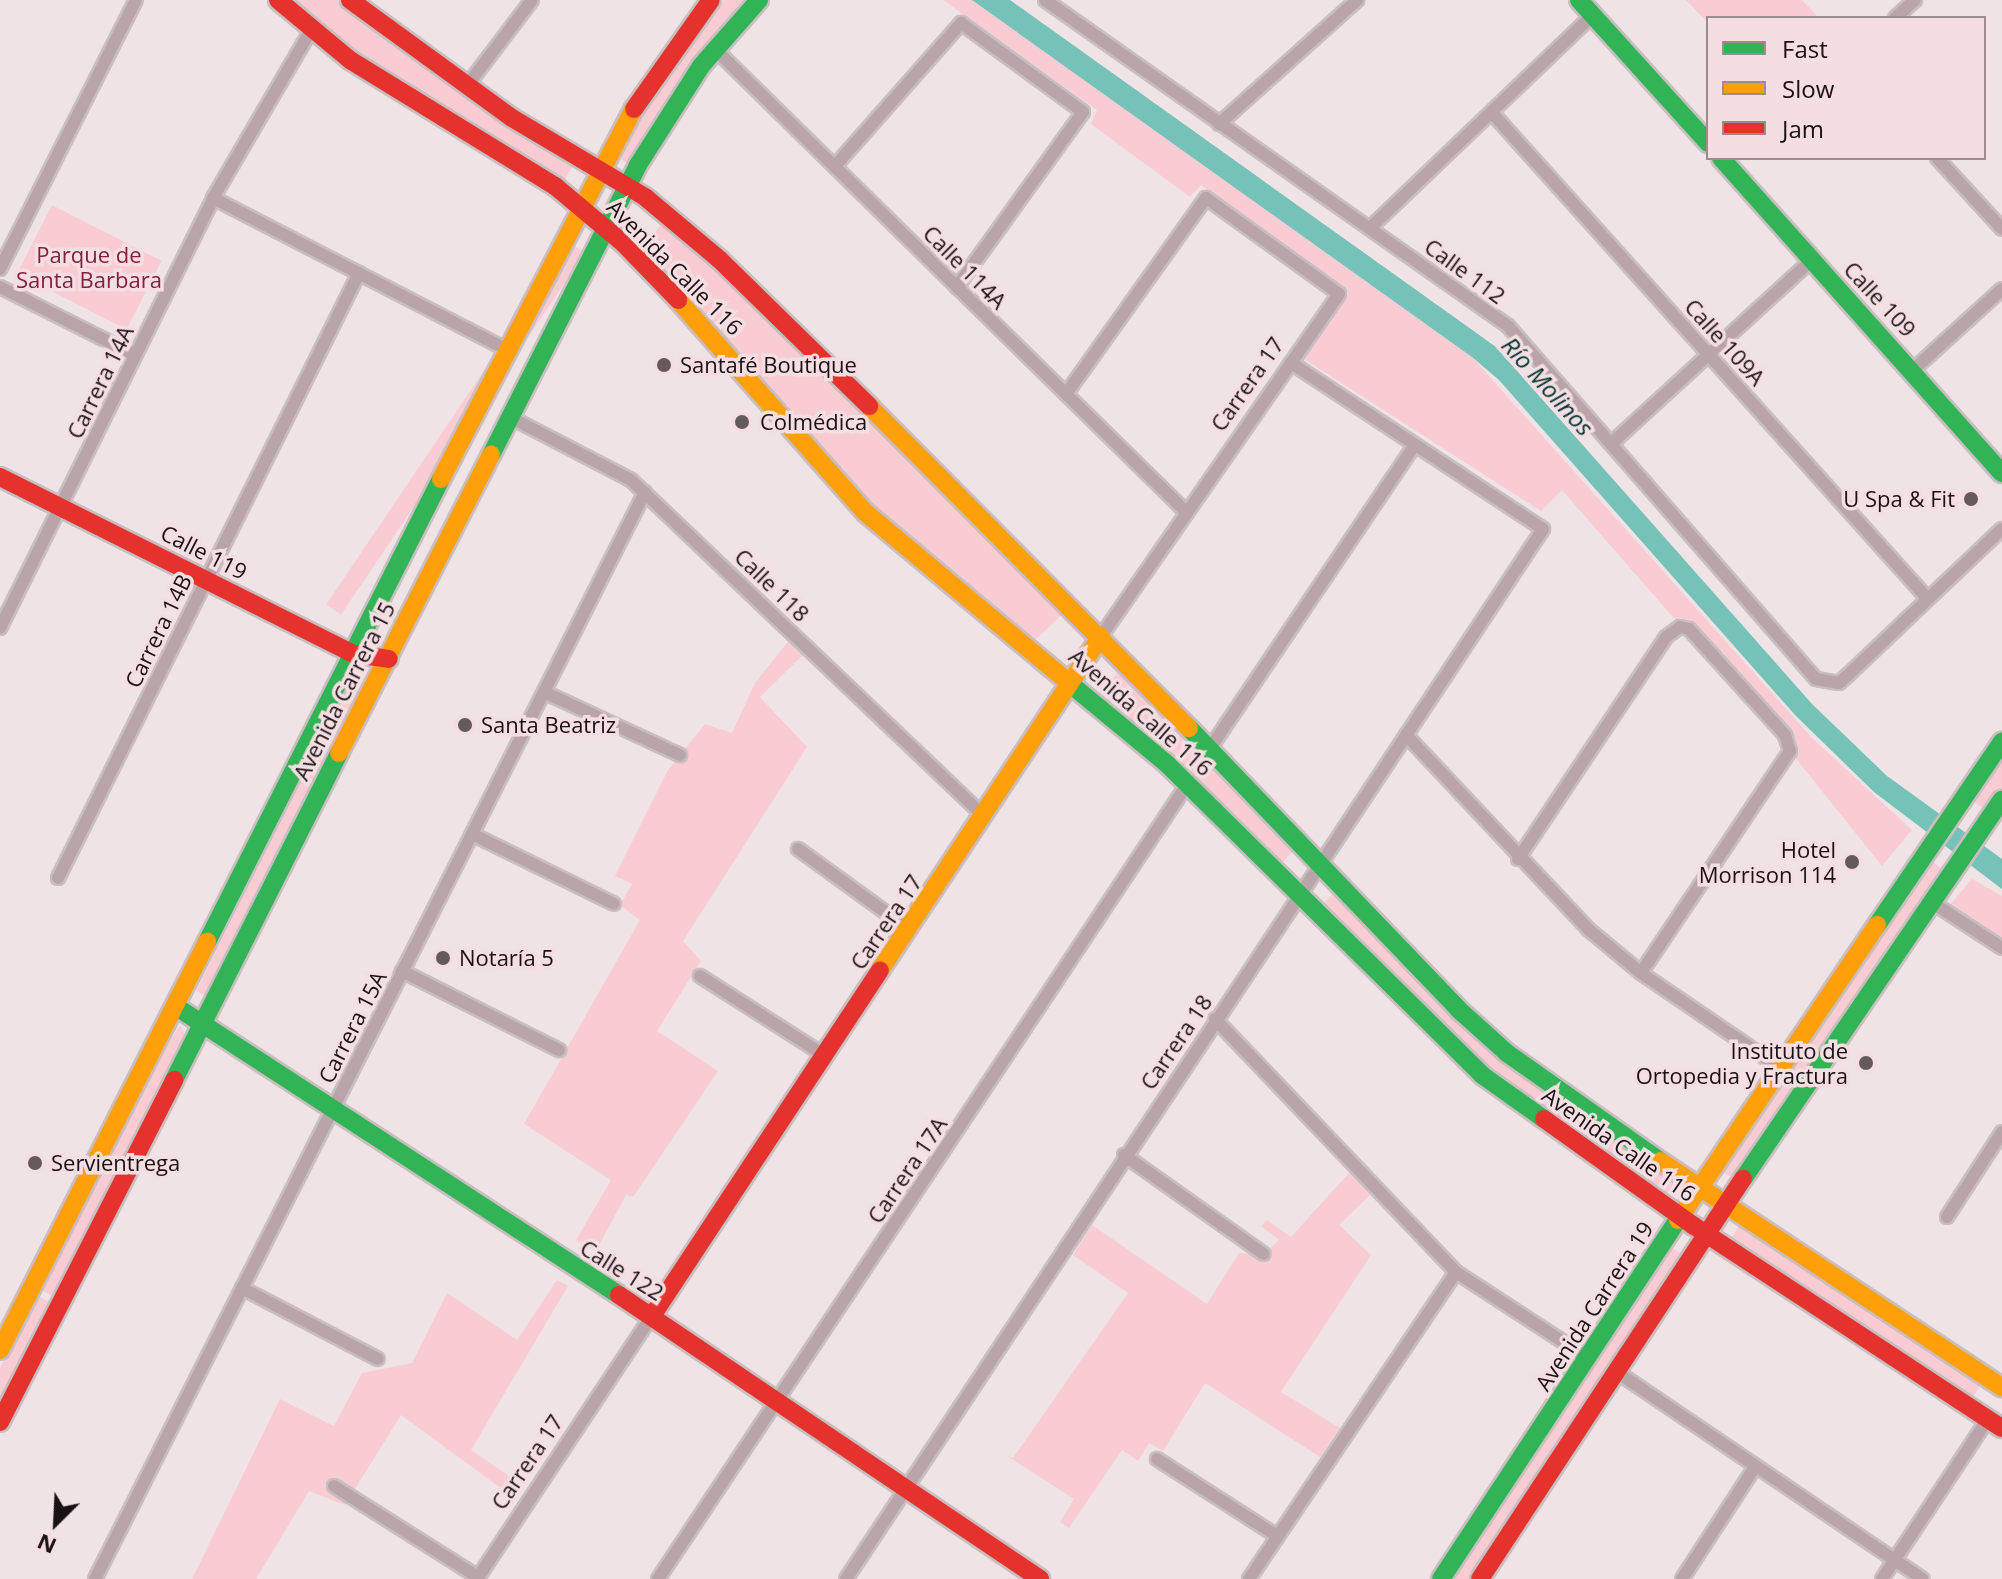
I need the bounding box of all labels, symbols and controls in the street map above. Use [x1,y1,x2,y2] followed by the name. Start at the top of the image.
[1706,16,1986,160] legend
[1782,32,1828,65] text: Fast
[1782,72,1834,105] text: Slow
[1782,112,1824,145] text: Jam
[602,194,748,340] street label: Avenida Calle 116
[918,220,1012,314] street label: Calle 114A
[1420,233,1510,309] street label: Calle 112
[16,241,162,292] park label: Parque de Santa Barbara
[1839,256,1921,342] street label: Calle 109
[1679,293,1771,391] street label: Calle 109A
[61,321,139,443] street label: Carrera 14A
[1496,331,1600,441] water label: Río Molinos
[1205,332,1289,436] street label: Carrera 17
[680,352,857,378] place label: Santafé Boutique
[655,356,673,374] marker: Santafé Boutique
[760,409,867,435] place label: Colmédica
[731,411,753,433] marker: Colmédica
[1843,486,1955,512] place label: U Spa & Fit
[1962,490,1980,508] marker: U Spa & Fit
[157,519,251,585] street label: Calle 119
[729,543,815,627] street label: Calle 118
[119,570,197,692] street label: Carrera 14B
[288,598,400,784] street label: Avenida Carrera 15
[1064,643,1218,781] street label: Avenida Calle 116
[481,712,616,738] place label: Santa Beatriz
[456,716,474,734] marker: Santa Beatriz
[1699,836,1836,888] place label: Hotel Morrison 114
[1843,853,1861,871] marker: Hotel Morrison 114
[845,870,927,974] street label: Carrera 17
[459,945,554,971] place label: Notaría 5
[434,949,452,967] marker: Notaría 5
[312,966,392,1088] street label: Carrera 15A
[1135,990,1217,1094] street label: Carrera 18
[1636,1037,1848,1088] place label: Instituto de Ortopedia y Fractura
[1855,1052,1877,1074] marker: Instituto de Ortopedia y Fractura
[1537,1081,1701,1207] street label: Avenida Calle 116
[862,1112,952,1228] street label: Carrera 17A
[51,1150,180,1176] place label: Servientrega
[26,1154,44,1172] marker: Servientrega
[1529,1217,1659,1395] street label: Avenida Carrera 19
[576,1234,668,1306] street label: Calle 122
[486,1410,568,1514] street label: Carrera 17
[16,1483,96,1563] north arrow
[32,1528,61,1562] text: N

